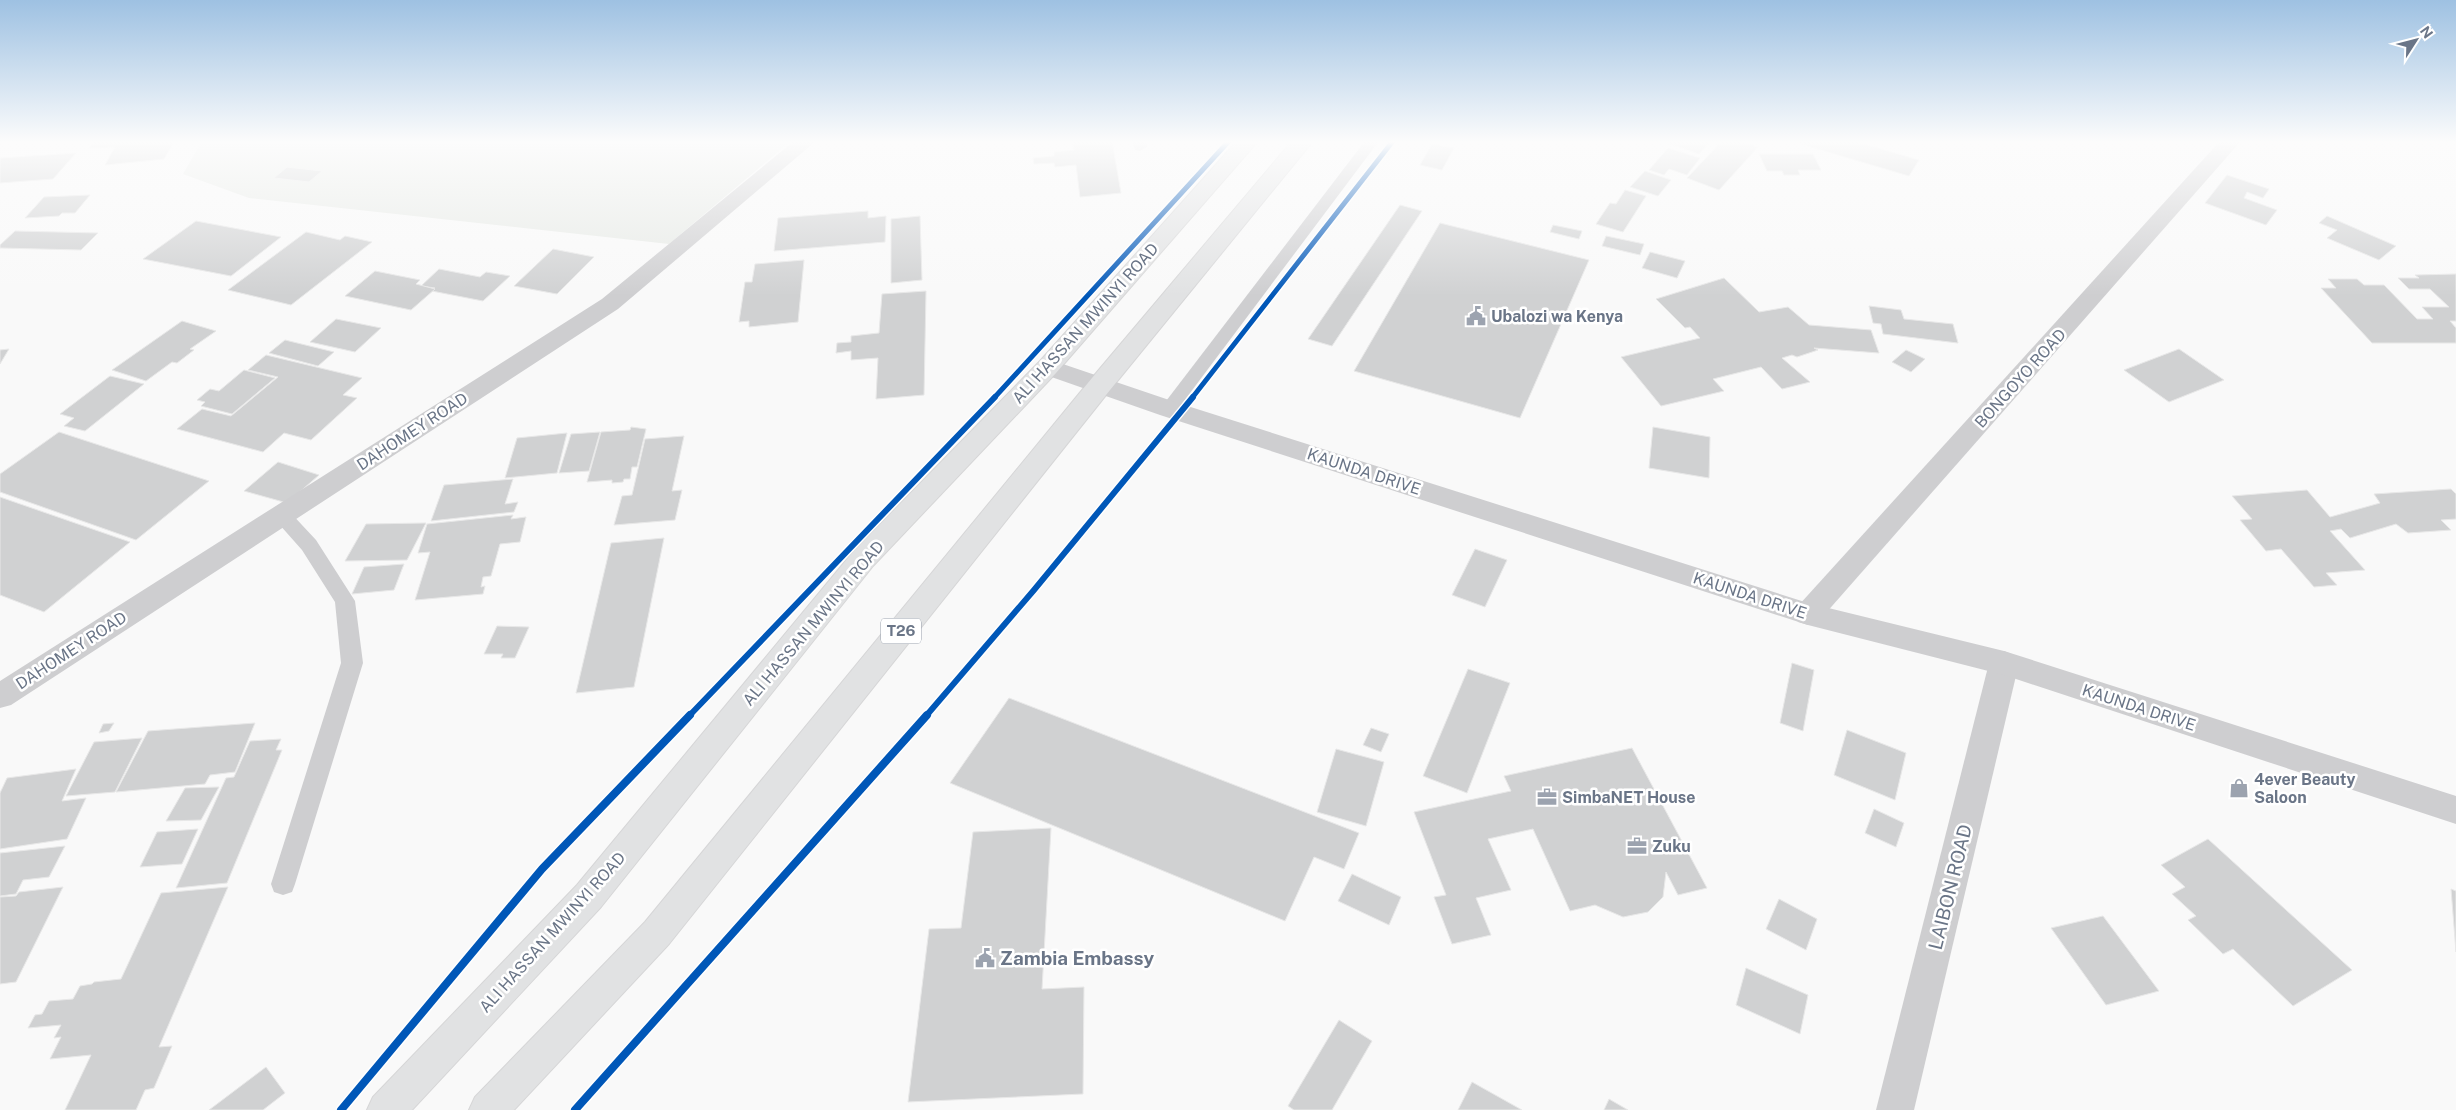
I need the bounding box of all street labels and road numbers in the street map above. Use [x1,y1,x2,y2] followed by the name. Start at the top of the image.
[1008,239,1163,408] street label: ALI HASSAN MWINYI ROAD
[1971,325,2070,432] street label: BONGOYO ROAD
[353,389,471,474] street label: DAHOMEY ROAD
[1305,444,1423,499] street label: KAUNDA DRIVE
[739,537,888,710] street label: ALI HASSAN MWINYI ROAD
[1691,568,1809,623] street label: KAUNDA DRIVE
[12,608,130,693] street label: DAHOMEY ROAD
[881,618,921,644] road number: T26
[2080,680,2198,735] street label: KAUNDA DRIVE
[1924,822,1976,952] street label: LAIBON ROAD
[475,848,630,1017] street label: ALI HASSAN MWINYI ROAD

